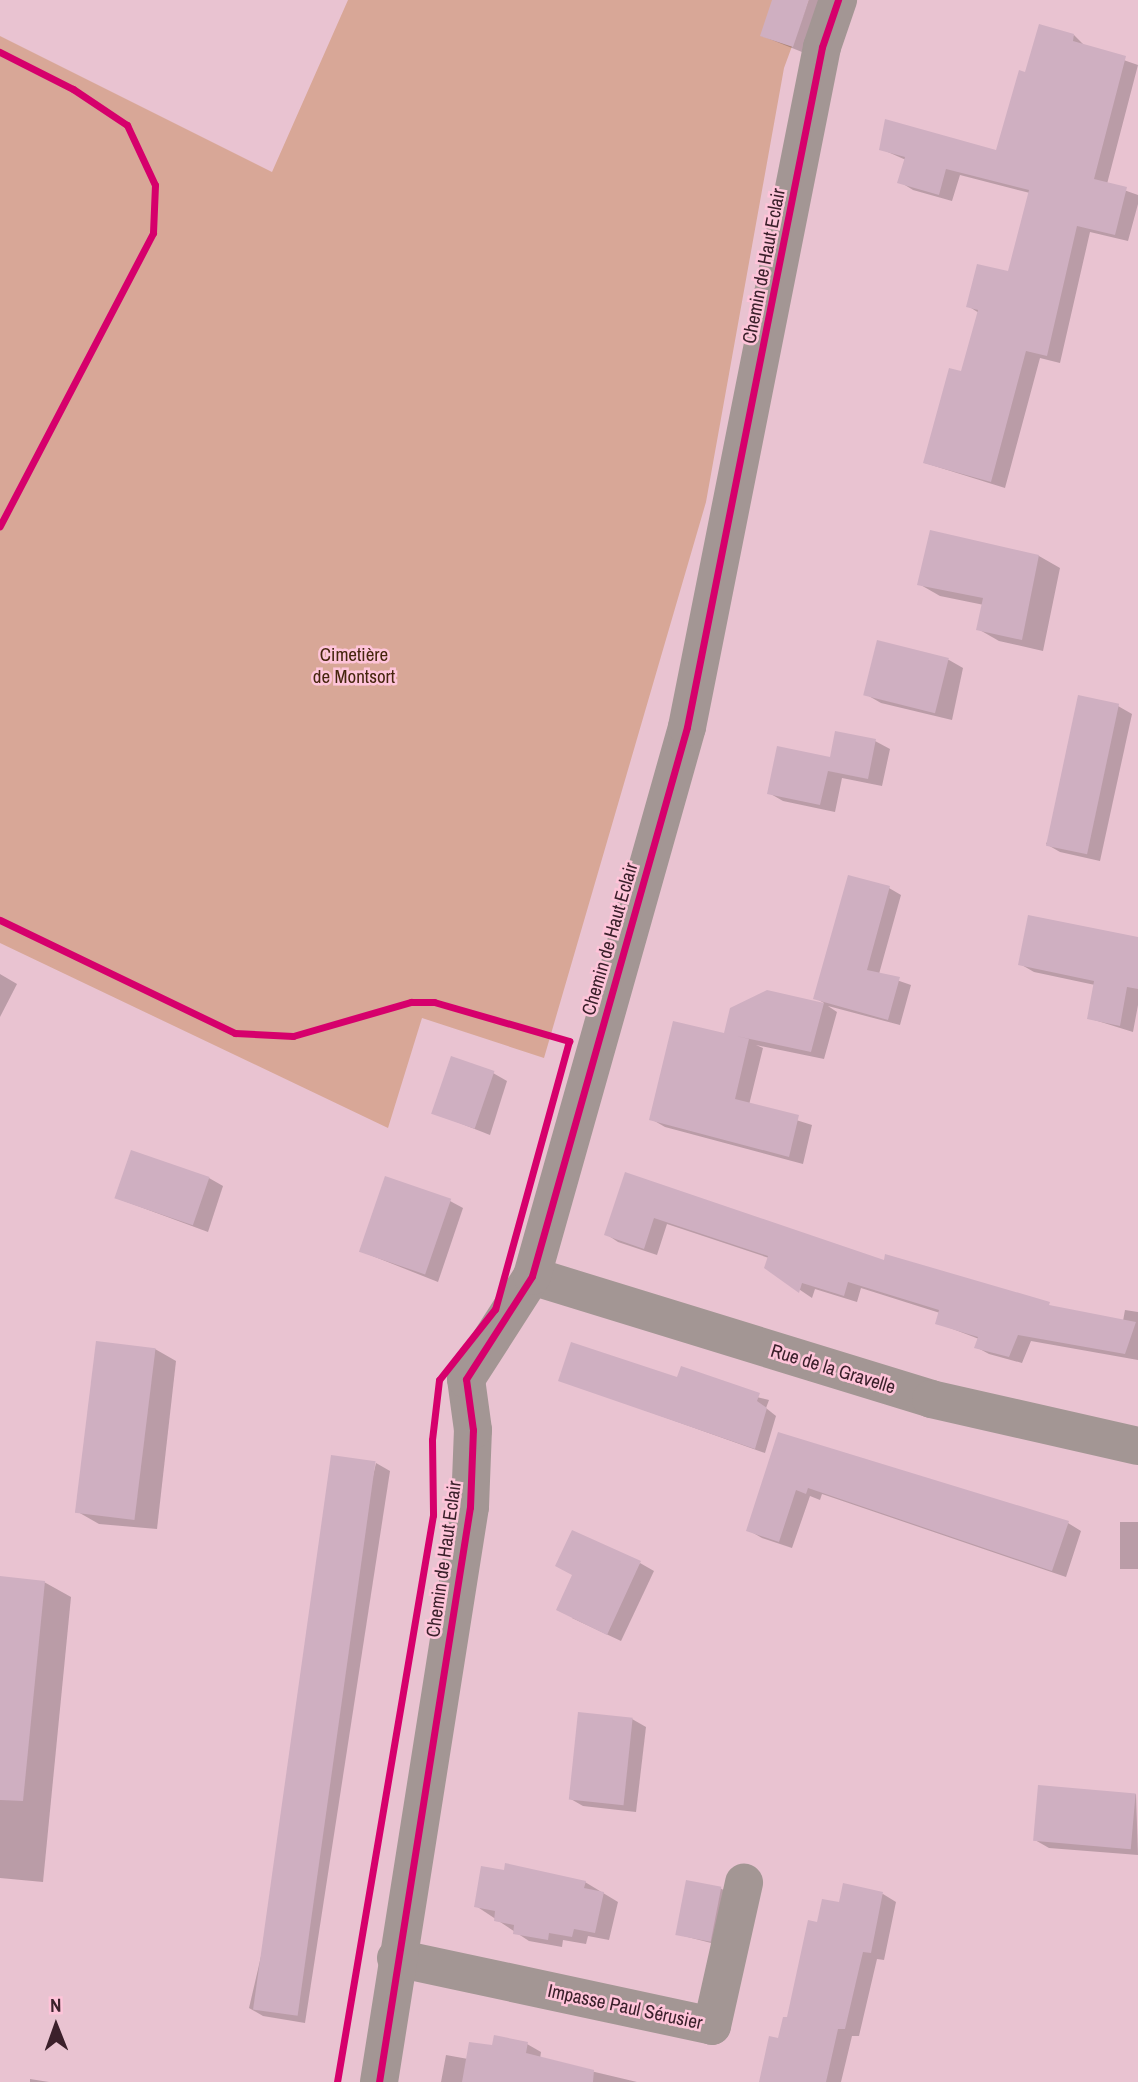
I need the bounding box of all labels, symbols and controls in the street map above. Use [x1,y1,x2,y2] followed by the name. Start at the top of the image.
[738,186,790,346] street label: Chemin de Haut Eclair
[313,644,395,688] park label: Cimetière de Montsort
[577,860,643,1018] street label: Chemin de Haut Eclair
[768,1339,898,1399] street label: Rue de la Gravelle
[422,1479,466,1639] street label: Chemin de Haut Eclair
[546,1979,704,2035] street label: Impasse Paul Sérusier
[21,1991,91,2061] north arrow
[50,1992,61,2018] text: N

